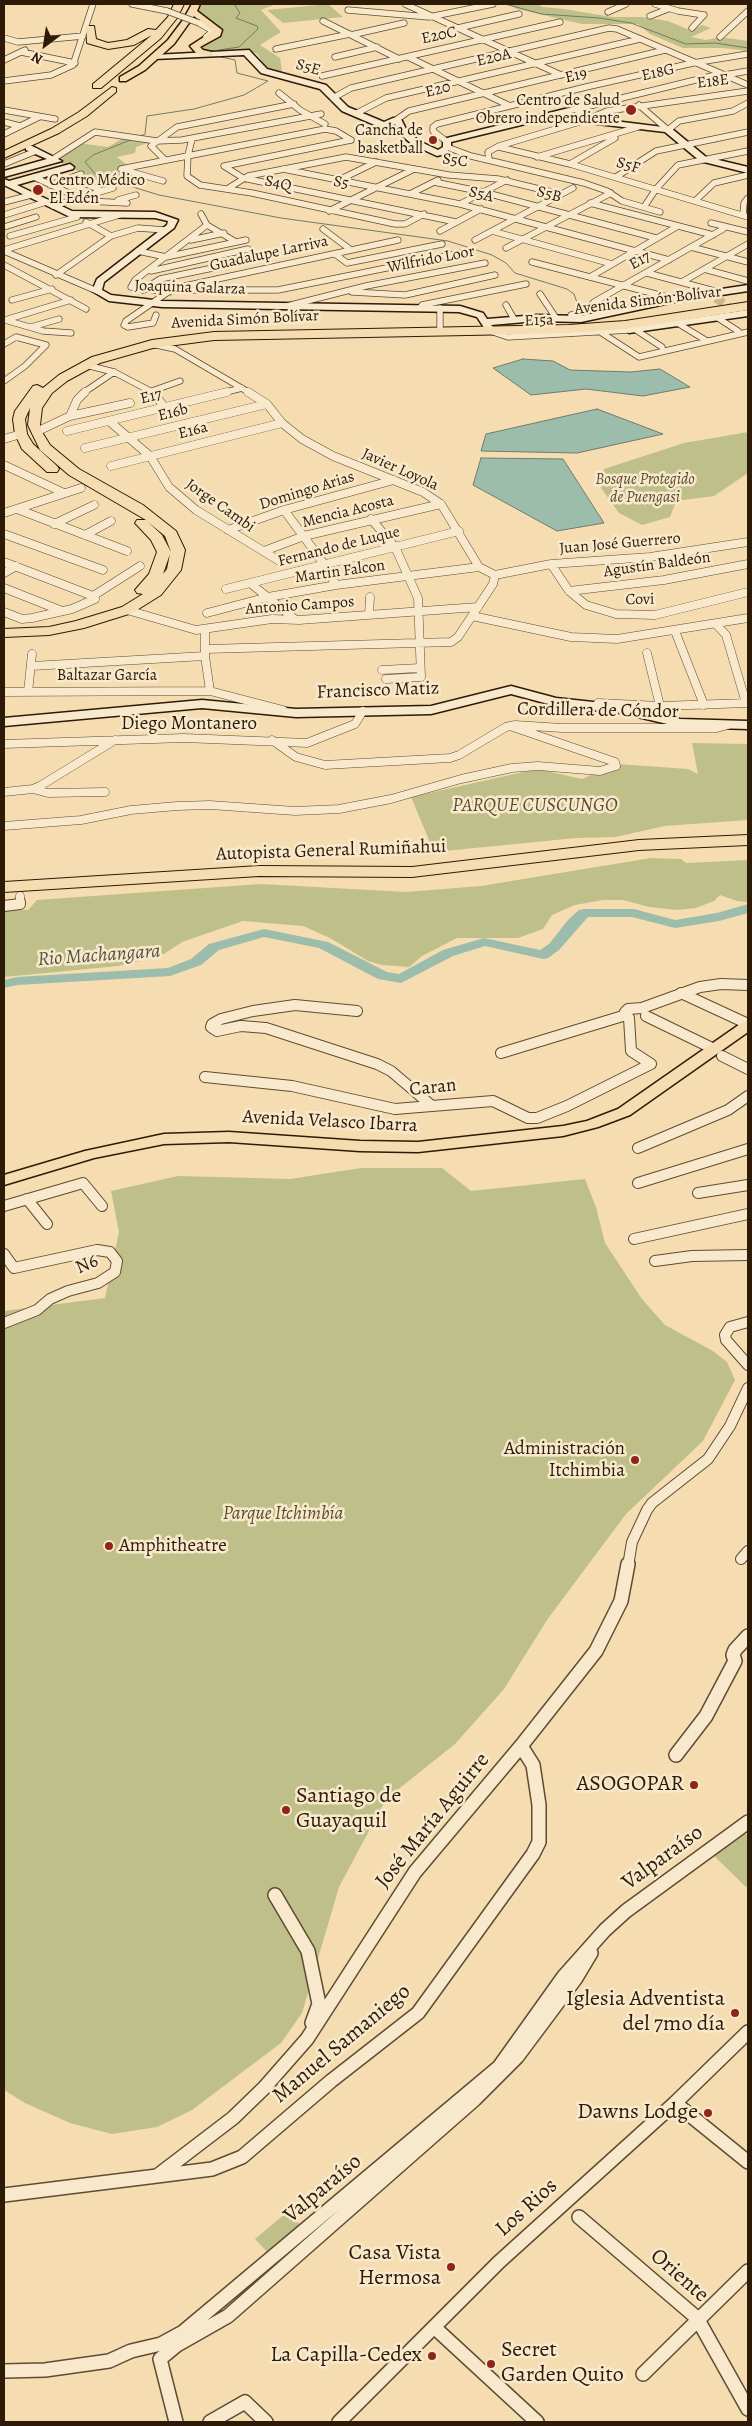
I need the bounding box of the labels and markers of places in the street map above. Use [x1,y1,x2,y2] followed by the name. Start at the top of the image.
[476,91,620,129] place label: Centro de Salud Obrero independiente
[624,103,638,117] marker: Centro de Salud Obrero independiente
[355,121,423,159] place label: Cancha de basketball
[427,134,439,146] marker: Cancha de basketball
[49,171,145,209] place label: Centro Médico El Edén
[31,183,45,197] marker: Centro Médico El Edén
[504,1438,625,1482] place label: Administración Itchimbia
[629,1454,641,1466] marker: Administración Itchimbia
[119,1535,227,1557] place label: Amphitheatre
[103,1540,115,1552] marker: Amphitheatre
[577,1772,684,1798] place label: ASOGOPAR
[688,1779,700,1791] marker: ASOGOPAR
[296,1784,401,1835] place label: Santiago de Guayaquil
[280,1804,292,1816] marker: Santiago de Guayaquil
[566,1987,725,2038] place label: Iglesia Adventista del 7mo día
[729,2007,741,2019] marker: Iglesia Adventista del 7mo día
[577,2100,698,2126] place label: Dawns Lodge
[702,2107,714,2119] marker: Dawns Lodge
[348,2241,441,2292] place label: Casa Vista Hermosa
[445,2261,457,2273] marker: Casa Vista Hermosa
[501,2338,624,2390] place label: Secret Garden Quito
[270,2343,422,2369] place label: La Capilla-Cedex
[426,2350,438,2362] marker: La Capilla-Cedex
[485,2358,497,2370] marker: Secret Garden Quito

